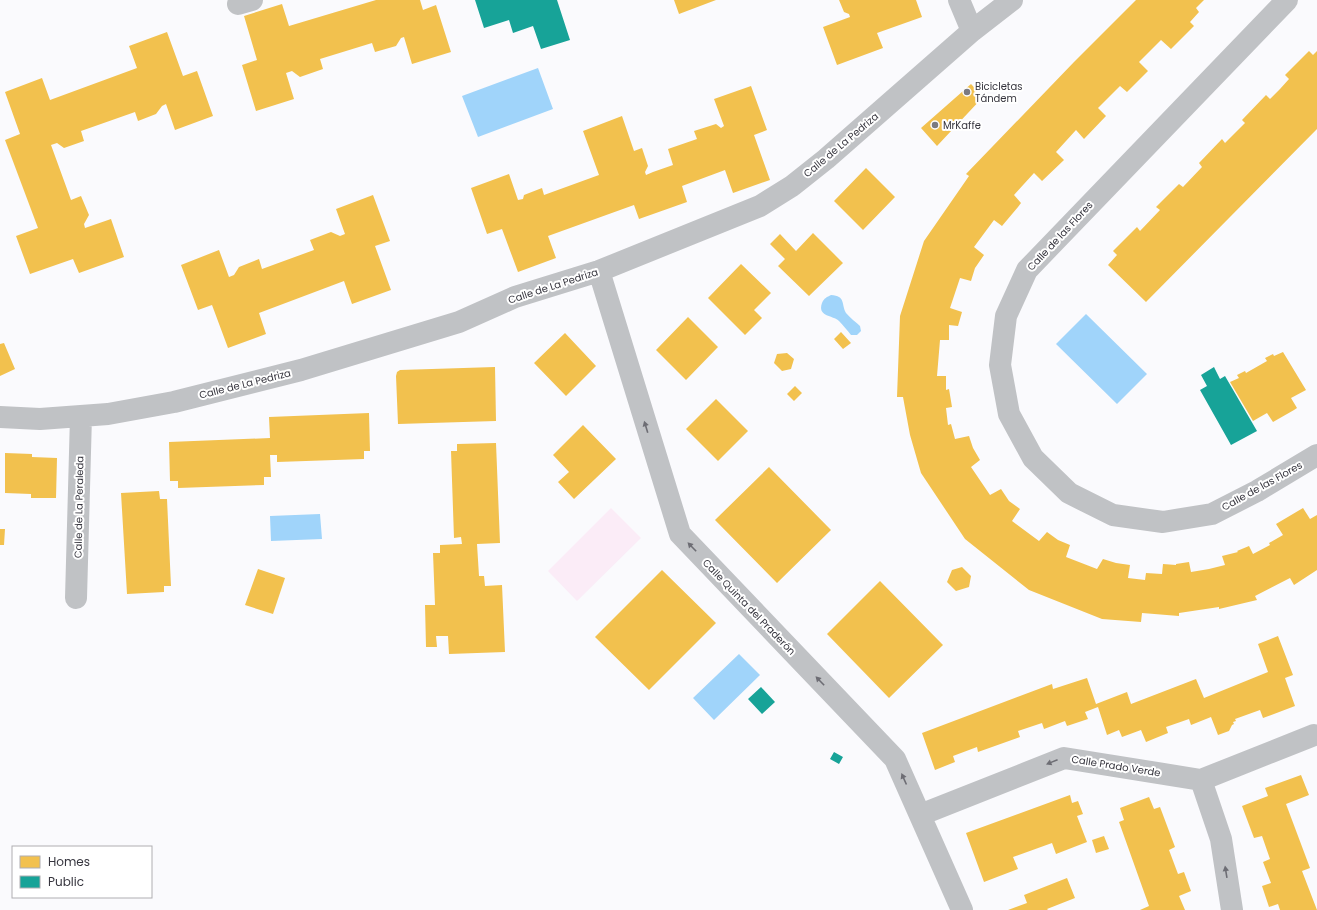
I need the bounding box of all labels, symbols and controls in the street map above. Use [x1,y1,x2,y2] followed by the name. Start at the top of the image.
[975,79,1022,106] place label: Bicicletas Tándem
[962,87,972,97] marker: Bicicletas Tándem
[800,109,882,181] street label: Calle de La Pedriza
[943,118,981,133] place label: MrKaffe
[930,120,940,130] marker: MrKaffe
[1024,198,1096,274] street label: Calle de las Flores
[506,264,600,308] street label: Calle de La Pedriza
[198,365,292,403] street label: Calle de La Pedriza
[643,420,649,432] one-way arrow
[71,456,87,558] street label: Calle de La Peraleda
[1219,458,1305,514] street label: Calle de las Flores
[687,542,696,552] one-way arrow
[699,556,799,658] street label: Calle Quinta del Praderón
[816,676,825,686] one-way arrow
[1070,752,1162,780] street label: Calle Prado Verde
[1046,760,1058,766] one-way arrow
[901,773,907,785] one-way arrow
[12,846,152,898] legend
[48,853,90,870] text: Homes
[1223,865,1229,878] one-way arrow
[48,873,84,890] text: Public

